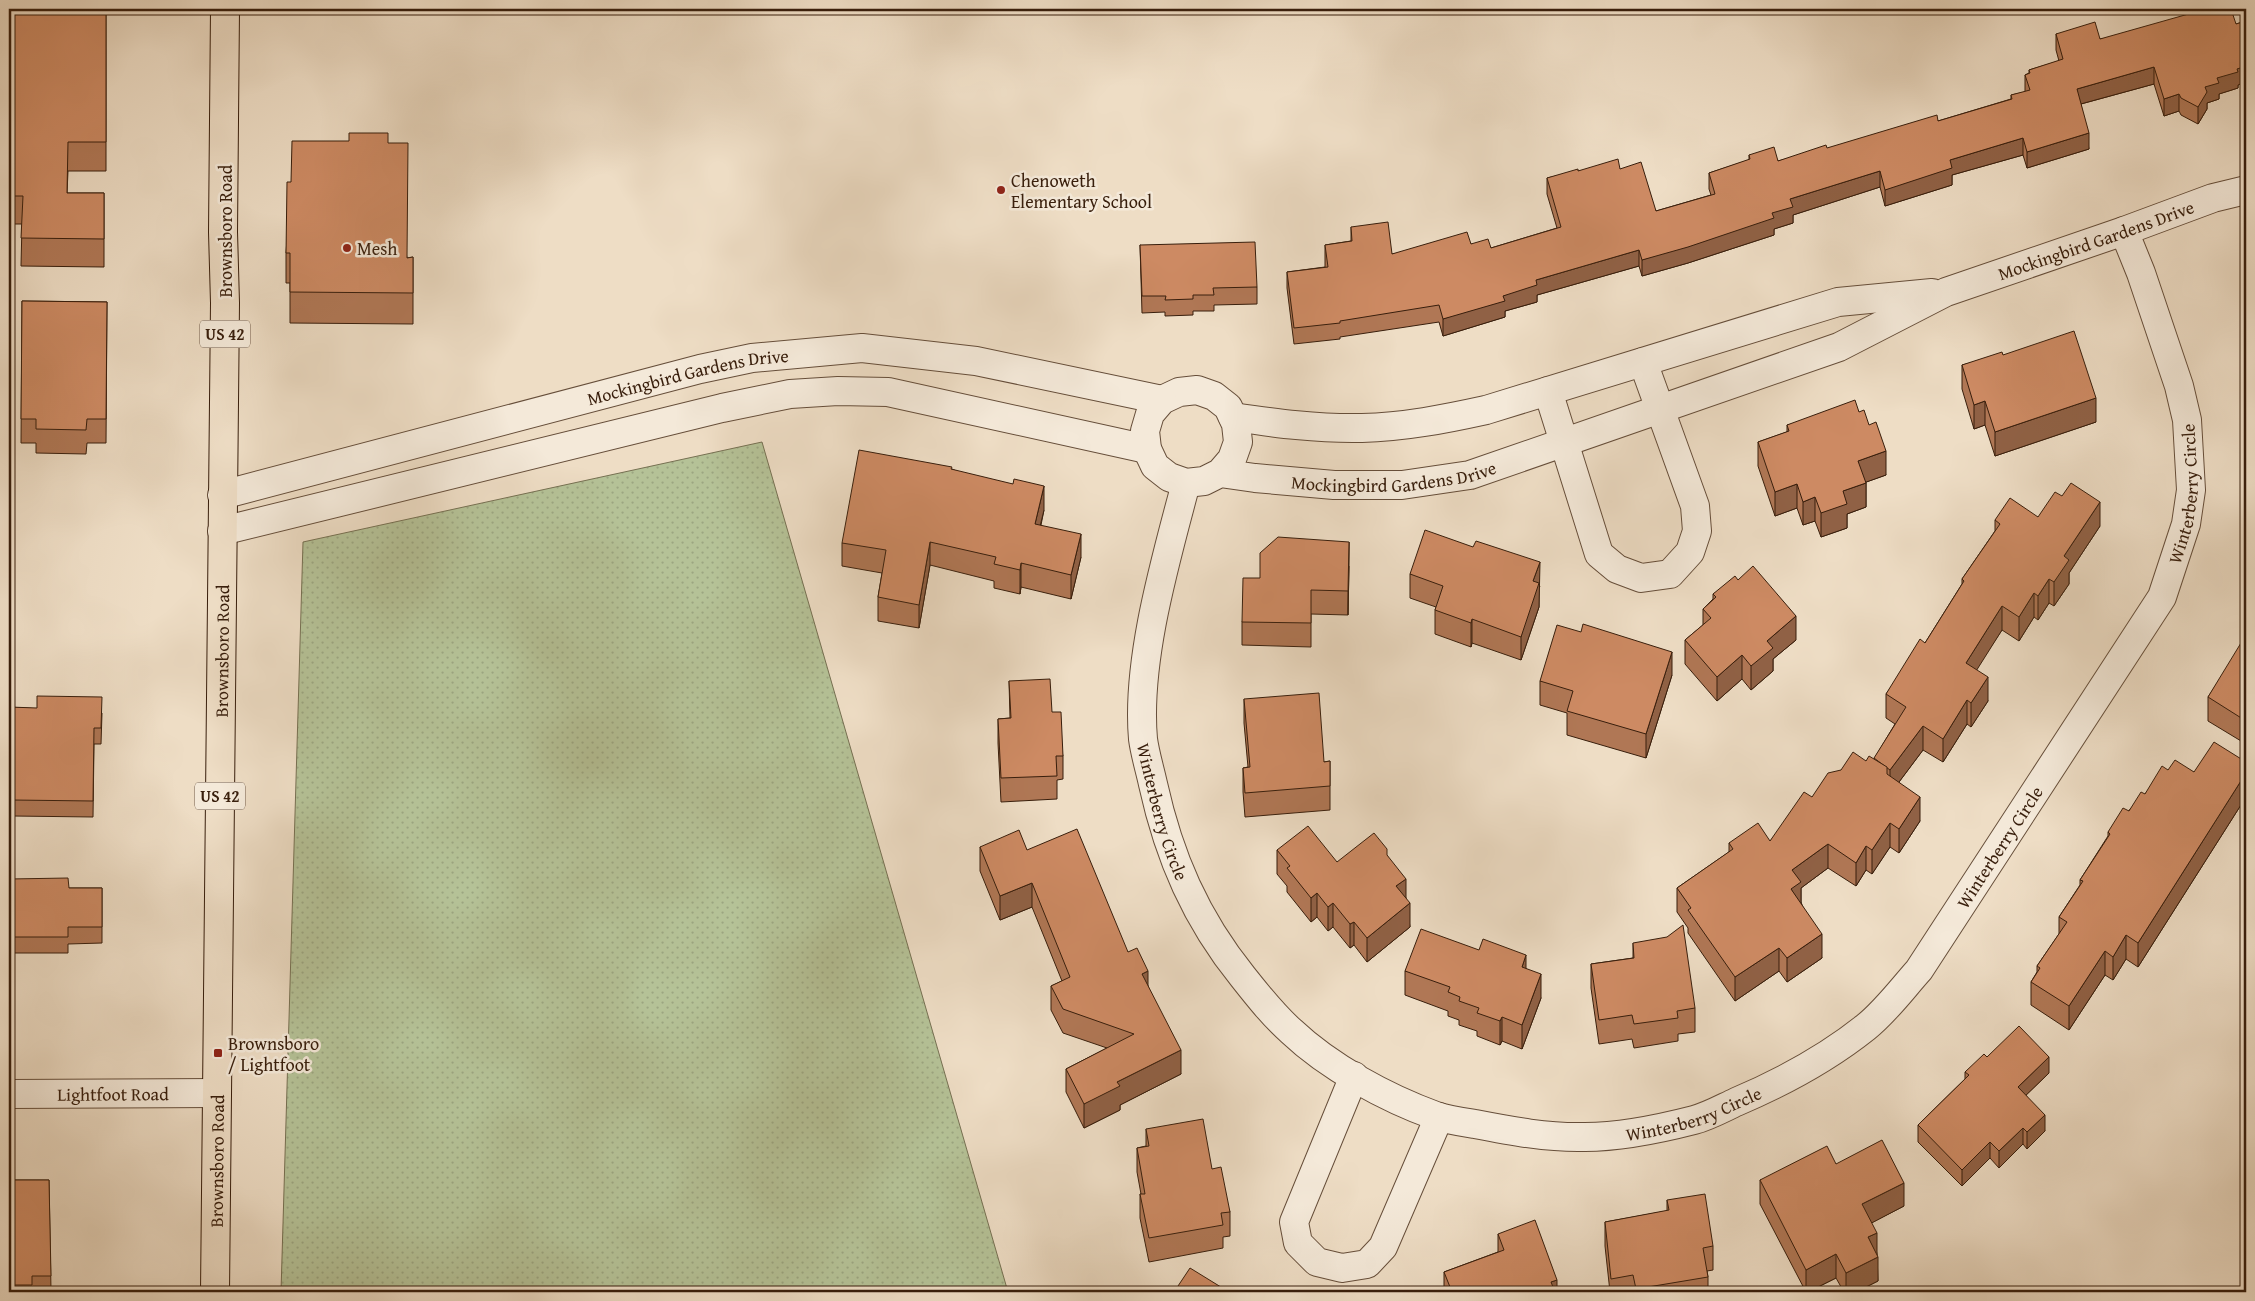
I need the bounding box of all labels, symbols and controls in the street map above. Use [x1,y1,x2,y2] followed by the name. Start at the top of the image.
[212,164,239,297] street label: Brownsboro Road
[1011,167,1152,215] place label: Chenoweth Elementary School
[995,184,1007,196] marker: Chenoweth Elementary School
[1994,193,2198,287] street label: Mockingbird Gardens Drive
[357,235,397,262] place label: Mesh
[341,242,353,254] marker: Mesh
[200,320,250,348] road number: US 42
[584,341,790,412] street label: Mockingbird Gardens Drive
[2160,423,2205,567] street label: Winterberry Circle
[1290,453,1500,499] street label: Mockingbird Gardens Drive
[207,584,236,718] street label: Brownsboro Road
[1130,741,1196,884] street label: Winterberry Circle
[1949,780,2049,914] street label: Winterberry Circle
[195,782,245,809] road number: US 42
[228,1030,319,1078] place label: Brownsboro / Lightfoot
[212,1047,224,1059] marker: Brownsboro / Lightfoot
[1624,1079,1766,1147] street label: Winterberry Circle
[57,1080,169,1107] street label: Lightfoot Road
[202,1094,230,1228] street label: Brownsboro Road

